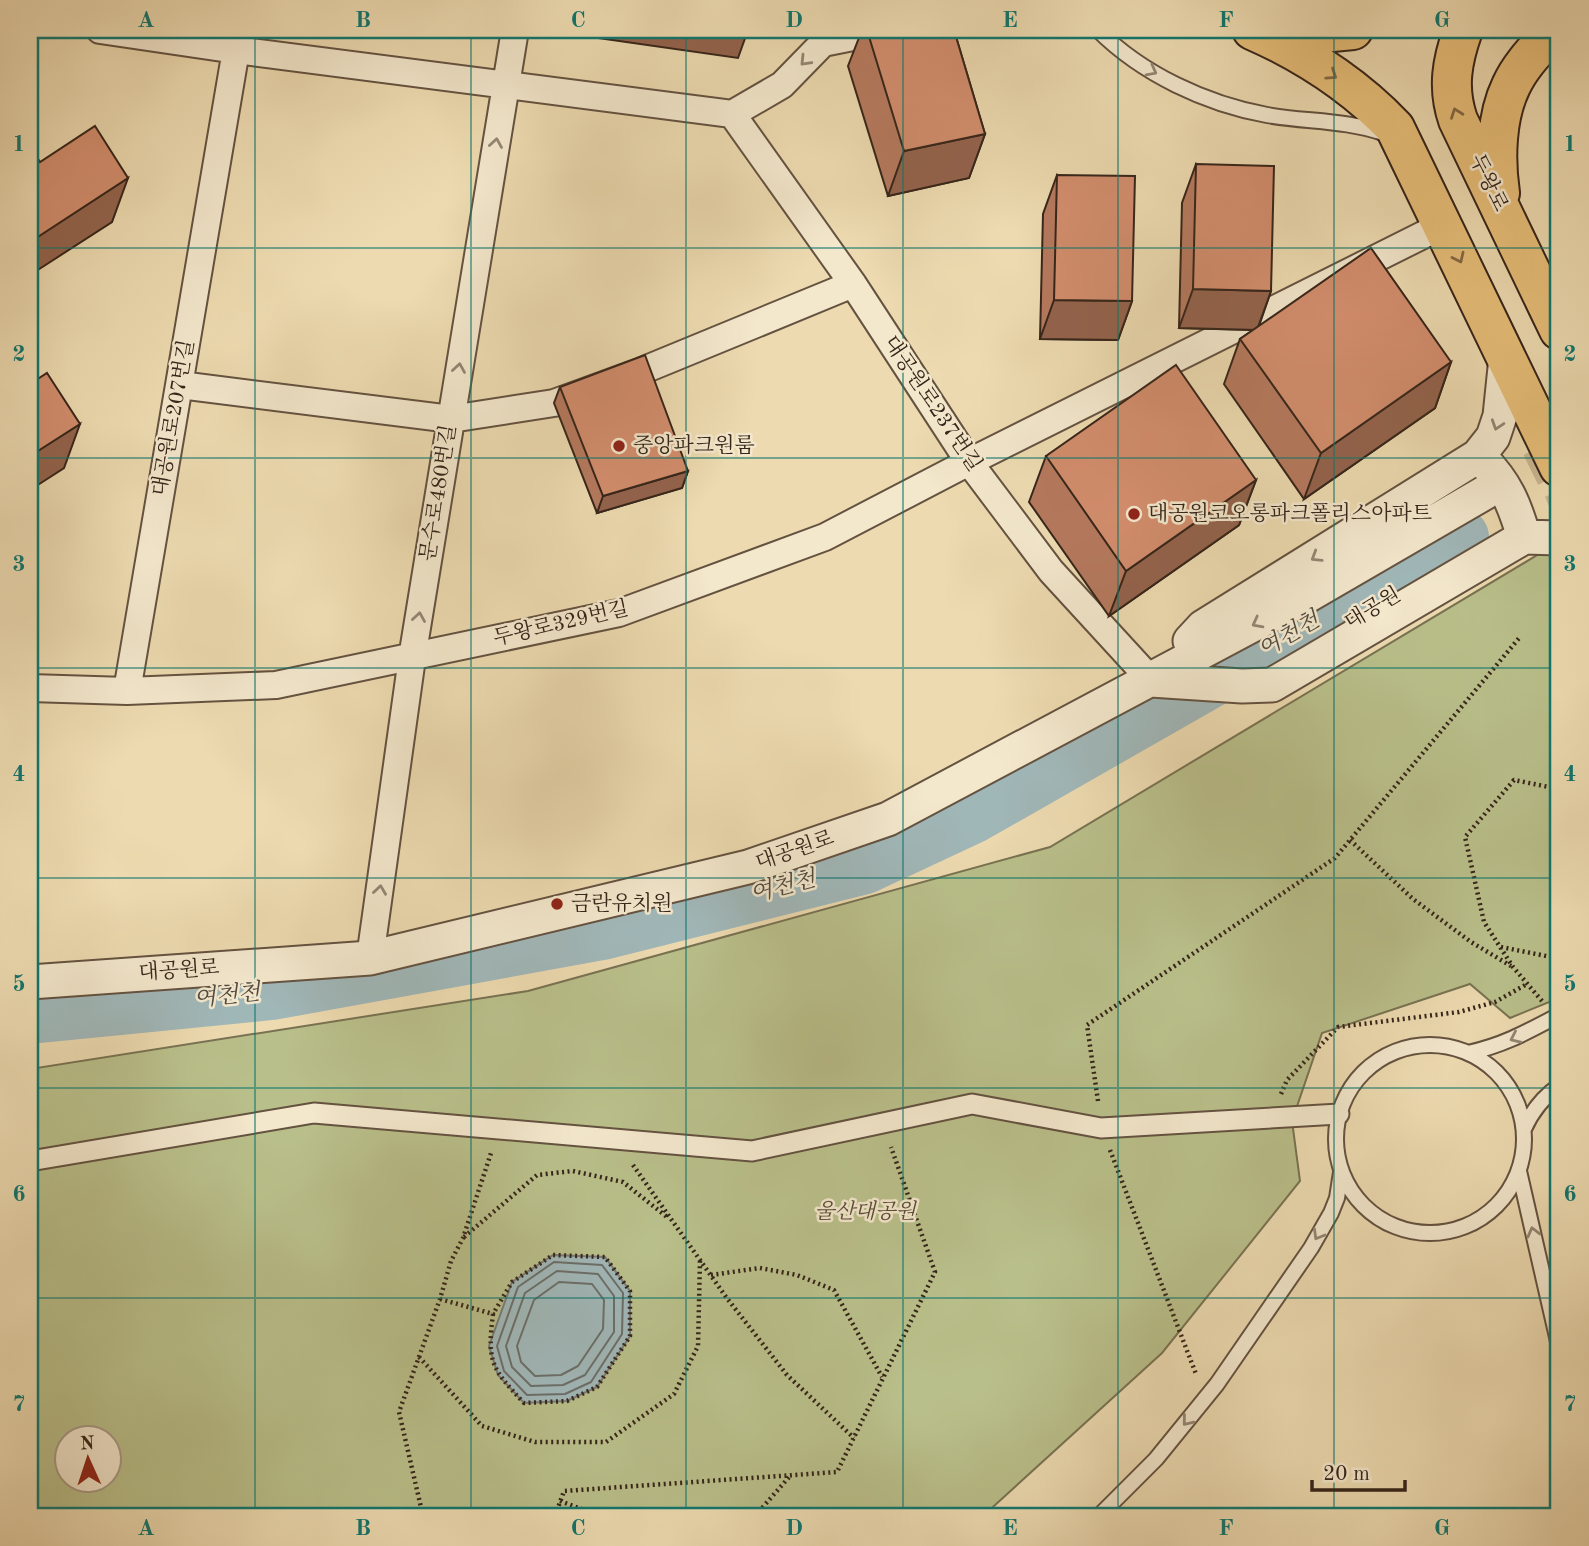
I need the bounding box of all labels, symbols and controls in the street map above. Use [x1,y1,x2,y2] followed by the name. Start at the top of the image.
[137,9,155,32] text: A
[355,9,371,32] text: B
[570,9,586,32] text: C
[785,9,803,32] text: D
[1002,9,1018,32] text: E
[1218,9,1234,32] text: F
[1434,9,1450,32] text: G
[800,53,813,66] one-way arrow
[1145,63,1157,76] one-way arrow
[1324,67,1337,79] one-way arrow
[1450,108,1464,120] one-way arrow
[12,133,26,156] text: 1
[1563,133,1577,156] text: 1
[488,138,503,149] one-way arrow
[1465,150,1513,215] street label: 두왕로
[1451,251,1465,263] one-way arrow
[879,331,987,475] street label: 대공원로237번길
[148,338,198,498] street label: 대공원로207번길
[12,343,26,366] text: 2
[1563,343,1577,366] text: 2
[451,362,466,374] one-way arrow
[1491,418,1505,431] one-way arrow
[416,423,460,563] street label: 문수로480번길
[633,434,755,457] place label: 중앙파크원룸
[611,438,627,454] marker: 중앙파크원룸
[1148,502,1432,525] place label: 대공원코오롱파크폴리스아파트
[1126,506,1142,522] marker: 대공원코오롱파크폴리스아파트
[1311,548,1324,561] one-way arrow
[12,553,26,576] text: 3
[1563,553,1577,576] text: 3
[1340,583,1404,634] street label: 대공원
[491,596,631,650] street label: 두왕로329번길
[1253,606,1325,662] water label: 여천천
[411,611,426,623] one-way arrow
[1252,615,1264,628] one-way arrow
[12,763,26,786] text: 4
[1563,763,1577,786] text: 4
[753,826,837,874] street label: 대공원로
[747,865,820,906] water label: 여천천
[372,885,387,896] one-way arrow
[571,892,672,915] place label: 금란유치원
[549,896,565,912] marker: 금란유치원
[138,956,220,984] street label: 대공원로
[12,973,26,996] text: 5
[1563,973,1577,996] text: 5
[192,979,263,1011] water label: 여천천
[1510,1030,1522,1044] one-way arrow
[12,1183,26,1206] text: 6
[1563,1183,1577,1206] text: 6
[814,1200,917,1223] park label: 울산대공원
[1527,1226,1541,1238] one-way arrow
[1313,1228,1326,1241] one-way arrow
[12,1393,26,1416] text: 7
[1563,1393,1577,1416] text: 7
[1183,1414,1196,1426] one-way arrow
[52,1424,122,1494] north arrow
[79,1435,95,1454] text: N
[1312,1448,1405,1492] scale bar
[1323,1464,1370,1485] text: 20 m
[137,1517,155,1540] text: A
[355,1517,371,1540] text: B
[570,1517,586,1540] text: C
[785,1517,803,1540] text: D
[1002,1517,1018,1540] text: E
[1218,1517,1234,1540] text: F
[1434,1517,1450,1540] text: G

